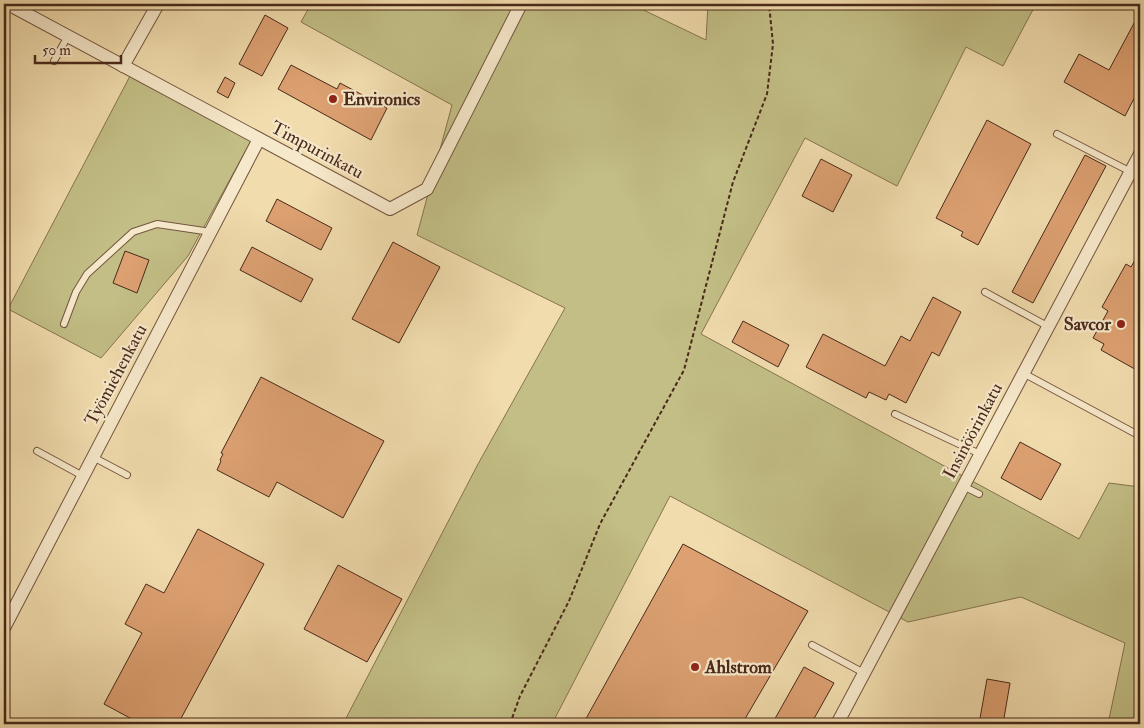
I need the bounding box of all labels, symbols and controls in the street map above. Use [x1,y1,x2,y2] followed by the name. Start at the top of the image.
[35,32,121,64] scale bar
[42,41,71,60] text: 50 m
[343,88,420,111] place label: Environics
[327,93,339,105] marker: Environics
[267,116,367,184] street label: Timpurinkatu
[1064,313,1111,336] place label: Savcor
[1115,318,1127,330] marker: Savcor
[80,320,152,430] street label: Työmiehenkatu
[938,379,1008,483] street label: Insinöörinkatu
[704,656,773,679] place label: Ahlstrom
[689,661,701,673] marker: Ahlstrom

